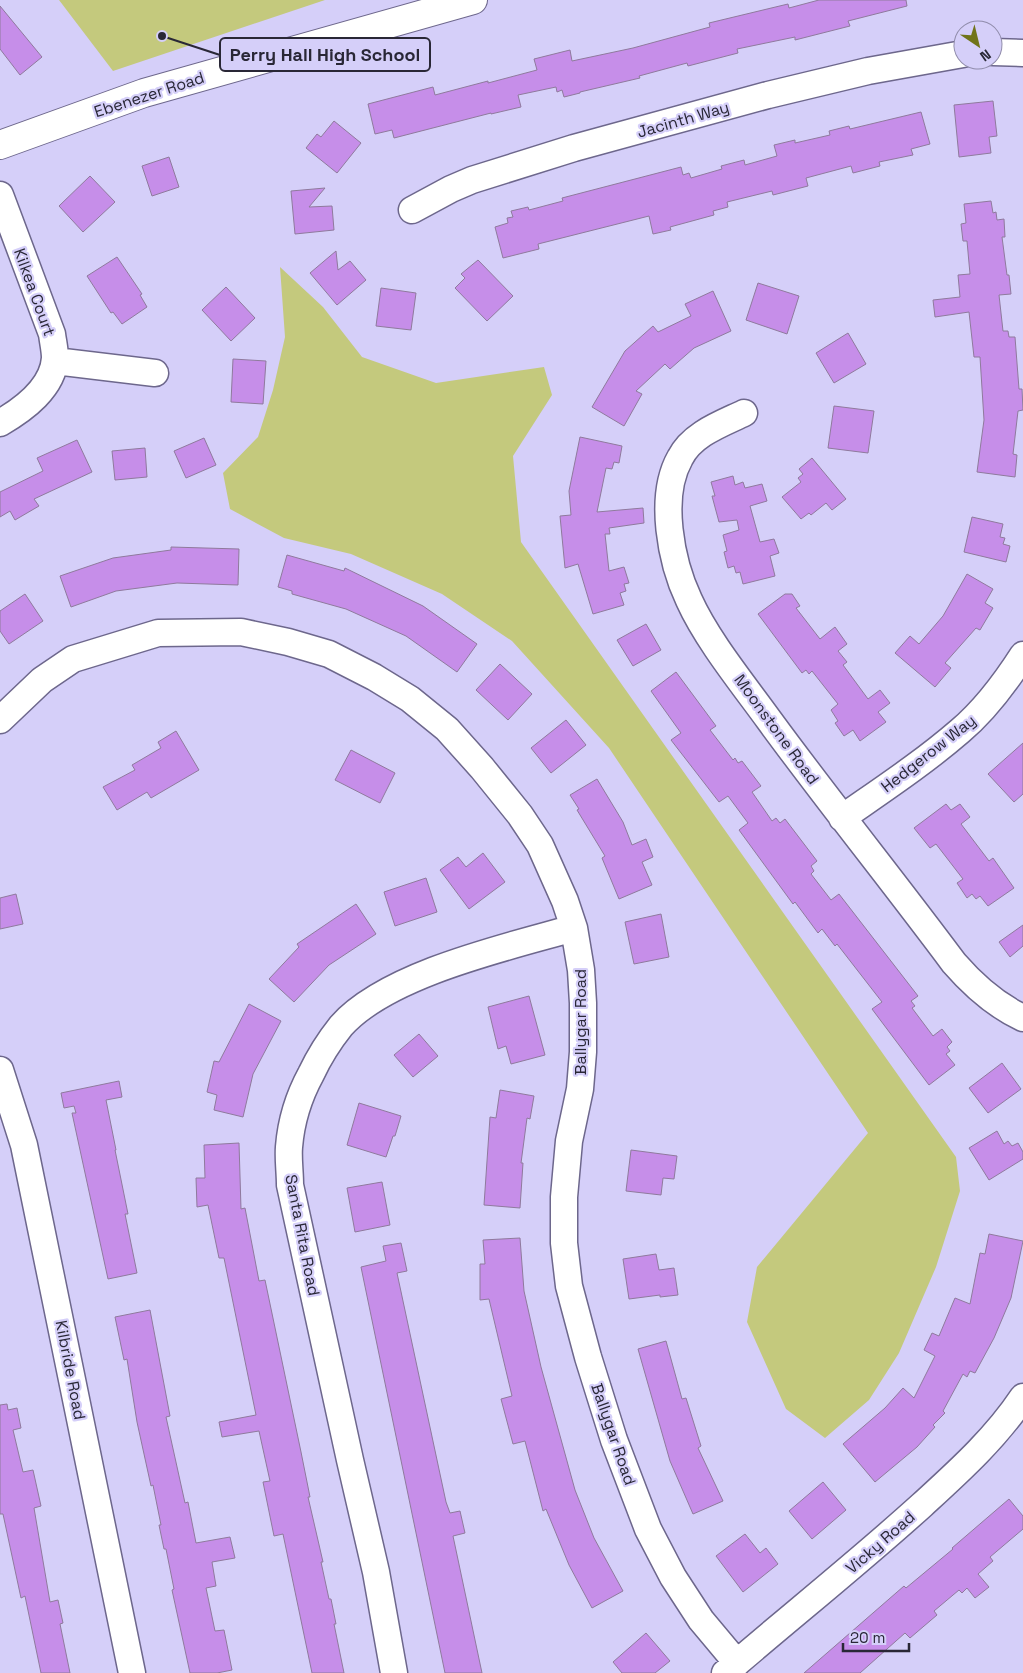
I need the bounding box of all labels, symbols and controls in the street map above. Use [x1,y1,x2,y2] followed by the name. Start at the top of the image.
[953,20,1003,70] north arrow
[220,38,430,71] callout: Perry Hall High School
[230,43,420,66] text: Perry Hall High School
[976,46,994,66] text: N
[91,67,207,122] street label: Ebenezer Road
[635,96,732,143] street label: Jacinth Way
[9,245,60,339] street label: Kilkea Court
[730,670,824,789] street label: Moonstone Road
[877,710,980,797] street label: Hedgerow Way
[570,969,591,1075] street label: Ballygar Road
[280,1173,325,1298] street label: Santa Rita Road
[51,1319,90,1422] street label: Kilbride Road
[586,1380,641,1488] street label: Ballygar Road
[841,1507,919,1578] street label: Vicky Road
[843,1620,909,1652] scale bar
[850,1628,885,1647] text: 20 m

